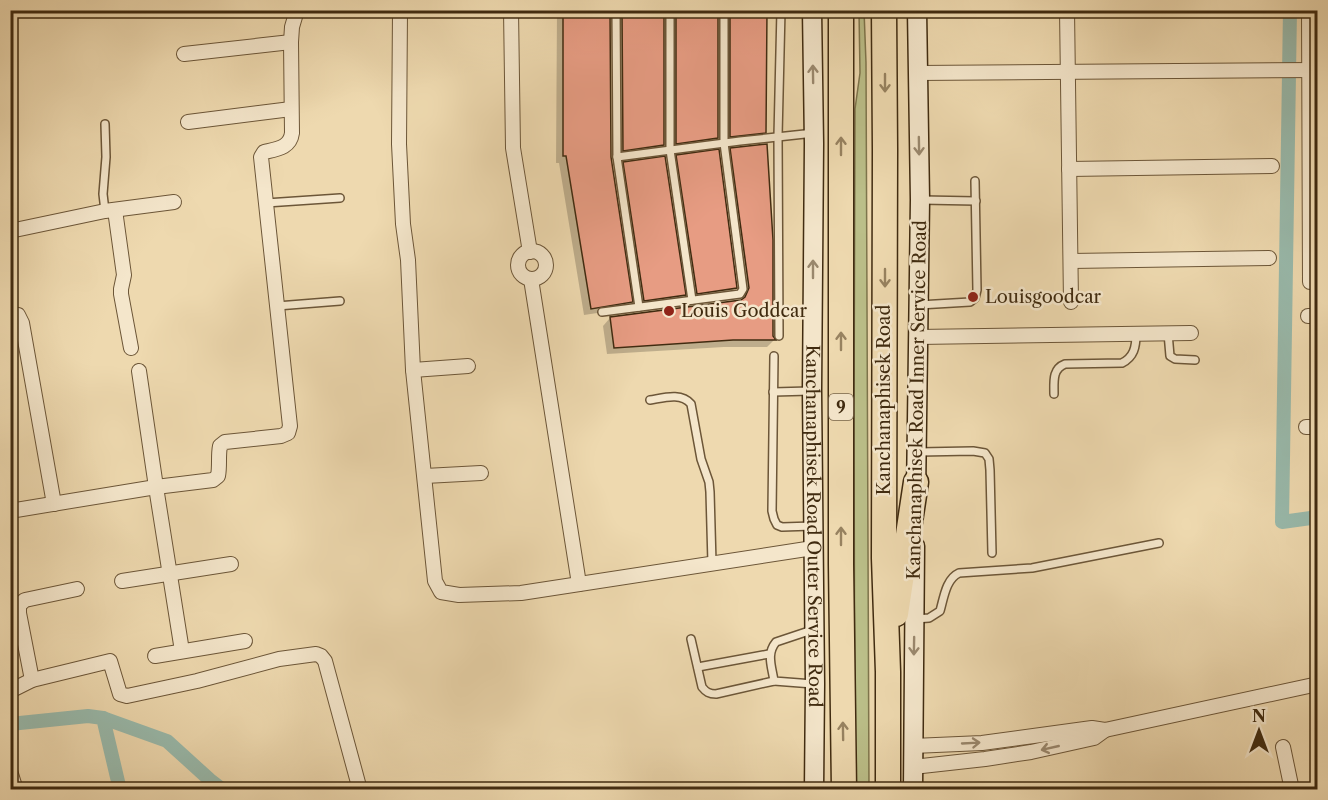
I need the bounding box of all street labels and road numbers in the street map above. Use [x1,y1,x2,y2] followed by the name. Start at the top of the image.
[903,220,931,580] street label: Kanchanaphisek Road Inner Service Road
[873,305,895,495] street label: Kanchanaphisek Road
[801,344,826,708] street label: Kanchanaphisek Road Outer Service Road
[829,394,853,420] road number: 9

